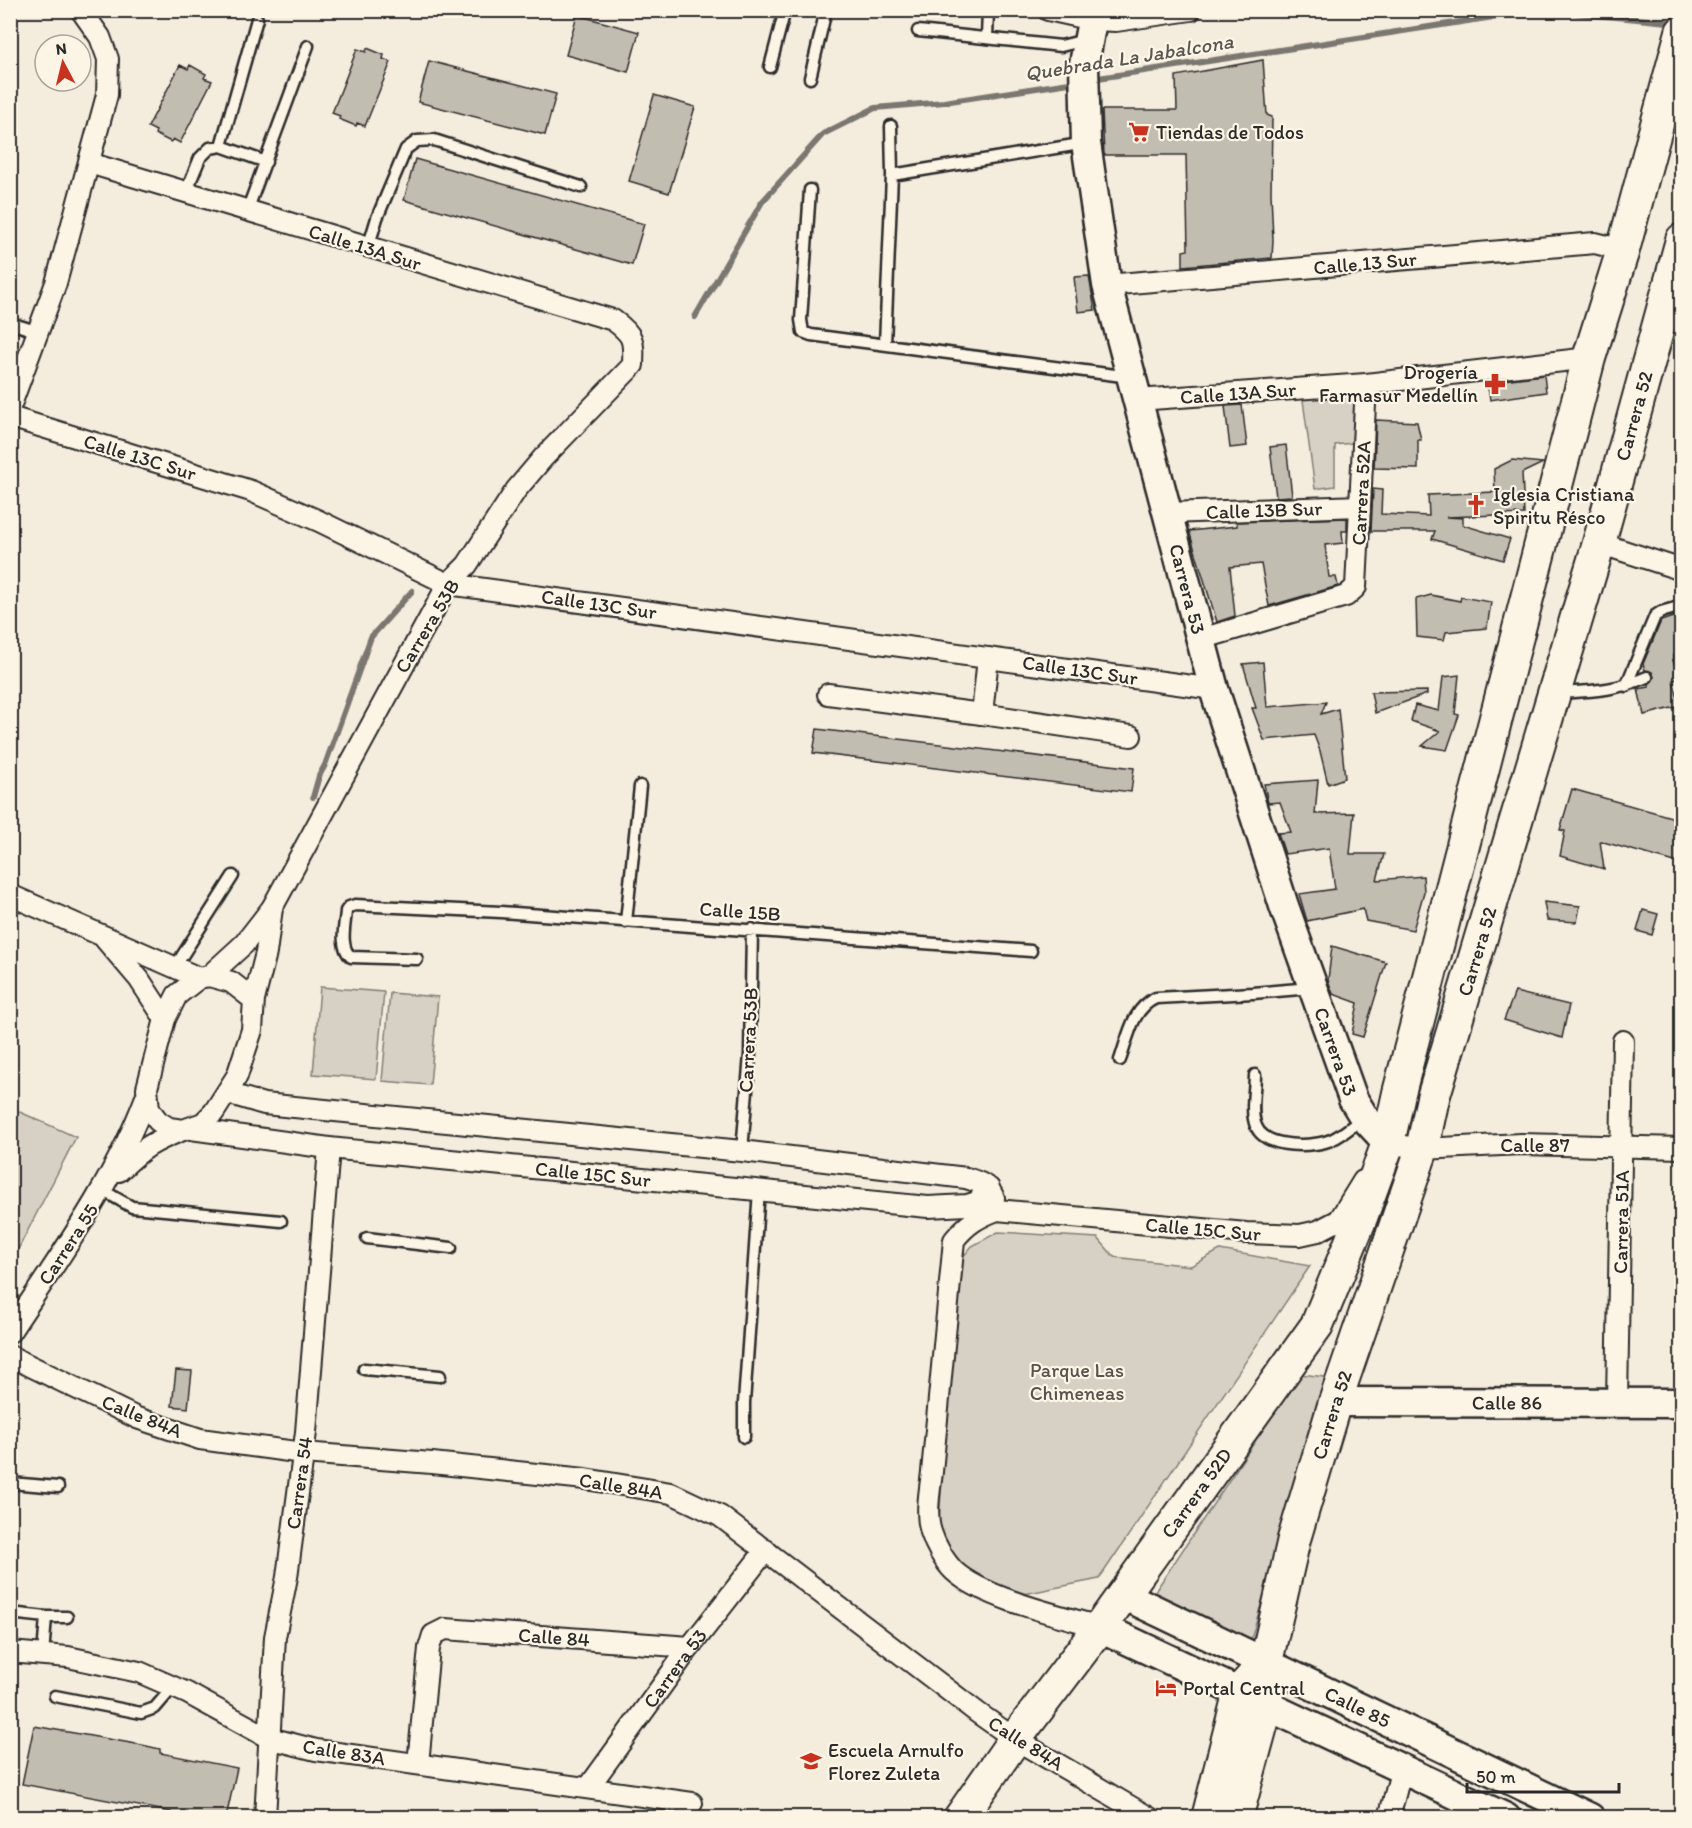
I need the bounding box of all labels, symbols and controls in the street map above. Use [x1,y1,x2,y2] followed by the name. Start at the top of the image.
[1023,28,1235,86] water label: Quebrada La Jabalcona
[33,33,93,93] north arrow
[55,39,68,59] text: N
[1127,120,1151,144] supermarket icon: Tiendas de Todos
[1156,120,1304,144] place label: Tiendas de Todos
[306,219,424,275] street label: Calle 13A Sur
[1312,247,1418,279] street label: Calle 13 Sur
[1319,360,1479,407] place label: Drogería Farmasur Medellín
[1610,368,1658,464] street label: Carrera 52
[1483,372,1507,396] pharmacy icon: Drogería Farmasur Medellín
[1179,377,1297,409] street label: Calle 13A Sur
[81,429,199,486] street label: Calle 13C Sur
[1346,440,1376,546] street label: Carrera 52A
[1493,482,1635,529] place label: Iglesia Cristiana Spiritu Résco
[1464,493,1488,517] church icon: Iglesia Cristiana Spiritu Résco
[1205,496,1323,524] street label: Calle 13B Sur
[1164,541,1211,637] street label: Carrera 53
[390,575,464,677] street label: Carrera 53B
[540,584,658,624] street label: Calle 13C Sur
[1021,650,1139,690] street label: Calle 13C Sur
[699,896,781,926] street label: Calle 15B
[1452,903,1502,999] street label: Carrera 52
[733,987,763,1093] street label: Carrera 53B
[1309,1004,1363,1099] street label: Carrera 53
[1500,1133,1570,1157] street label: Calle 87
[534,1156,652,1192] street label: Calle 15C Sur
[1608,1170,1634,1274] street label: Carrera 51A
[33,1199,103,1289] street label: Carrera 55
[1144,1212,1262,1246] street label: Calle 15C Sur
[1030,1358,1124,1405] park label: Parque Las Chimeneas
[1306,1367,1357,1462] street label: Carrera 52
[98,1389,186,1443] street label: Calle 84A
[1472,1390,1542,1415] street label: Calle 86
[281,1435,317,1531] street label: Carrera 54
[1156,1443,1237,1543] street label: Carrera 52D
[577,1468,665,1504] street label: Calle 84A
[517,1623,591,1651] street label: Calle 84
[638,1624,712,1713] street label: Carrera 53
[1154,1676,1178,1700] hotel icon: Portal Central
[1183,1676,1305,1700] place label: Portal Central
[1321,1681,1394,1733] street label: Calle 85
[984,1710,1068,1776] street label: Calle 84A
[301,1734,387,1770] street label: Calle 83A
[828,1738,964,1785] place label: Escuela Arnulfo Florez Zuleta
[799,1749,823,1773] school or university icon: Escuela Arnulfo Florez Zuleta
[1467,1756,1618,1794] scale bar
[1476,1766,1516,1788] text: 50 m

